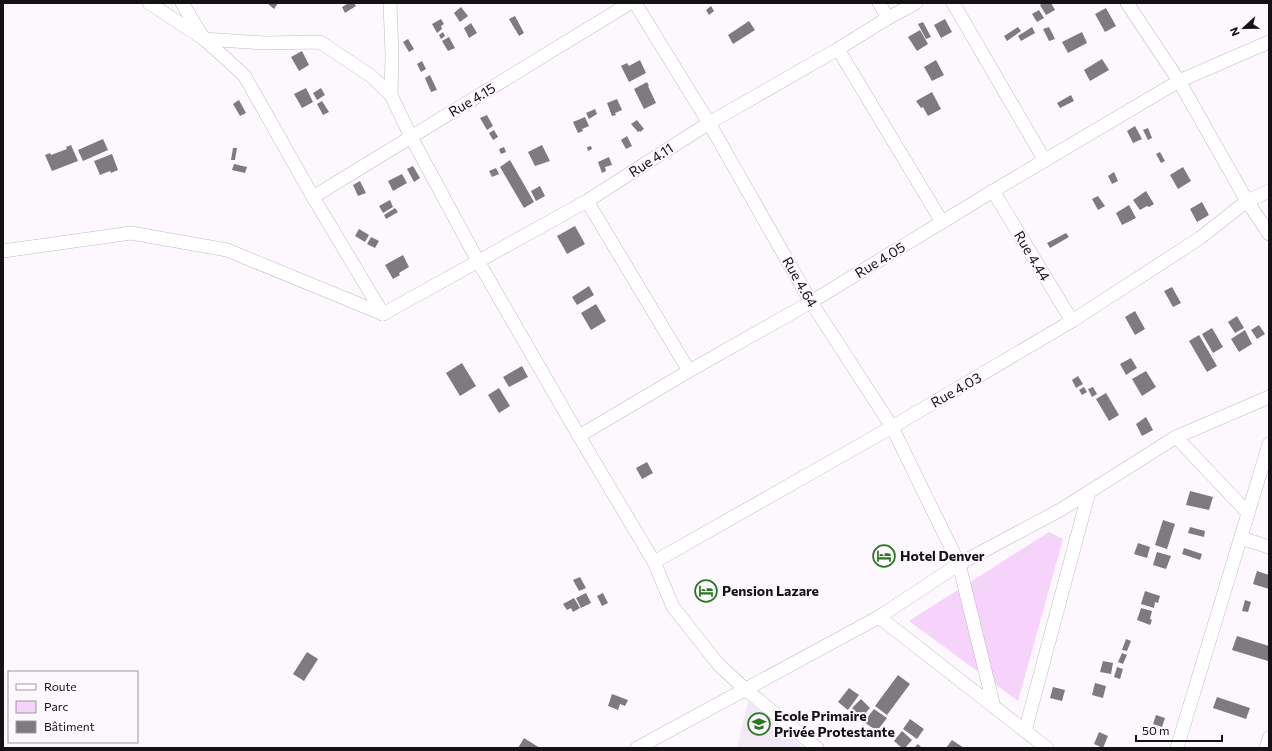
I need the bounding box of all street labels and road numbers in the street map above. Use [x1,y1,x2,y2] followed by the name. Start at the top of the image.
[445,79,498,120] street label: Rue 4.15
[625,139,676,180] street label: Rue 4.11
[1011,228,1054,284] street label: Rue 4.44
[851,238,908,281] street label: Rue 4.05
[779,253,822,311] street label: Rue 4.64
[927,368,984,411] street label: Rue 4.03

